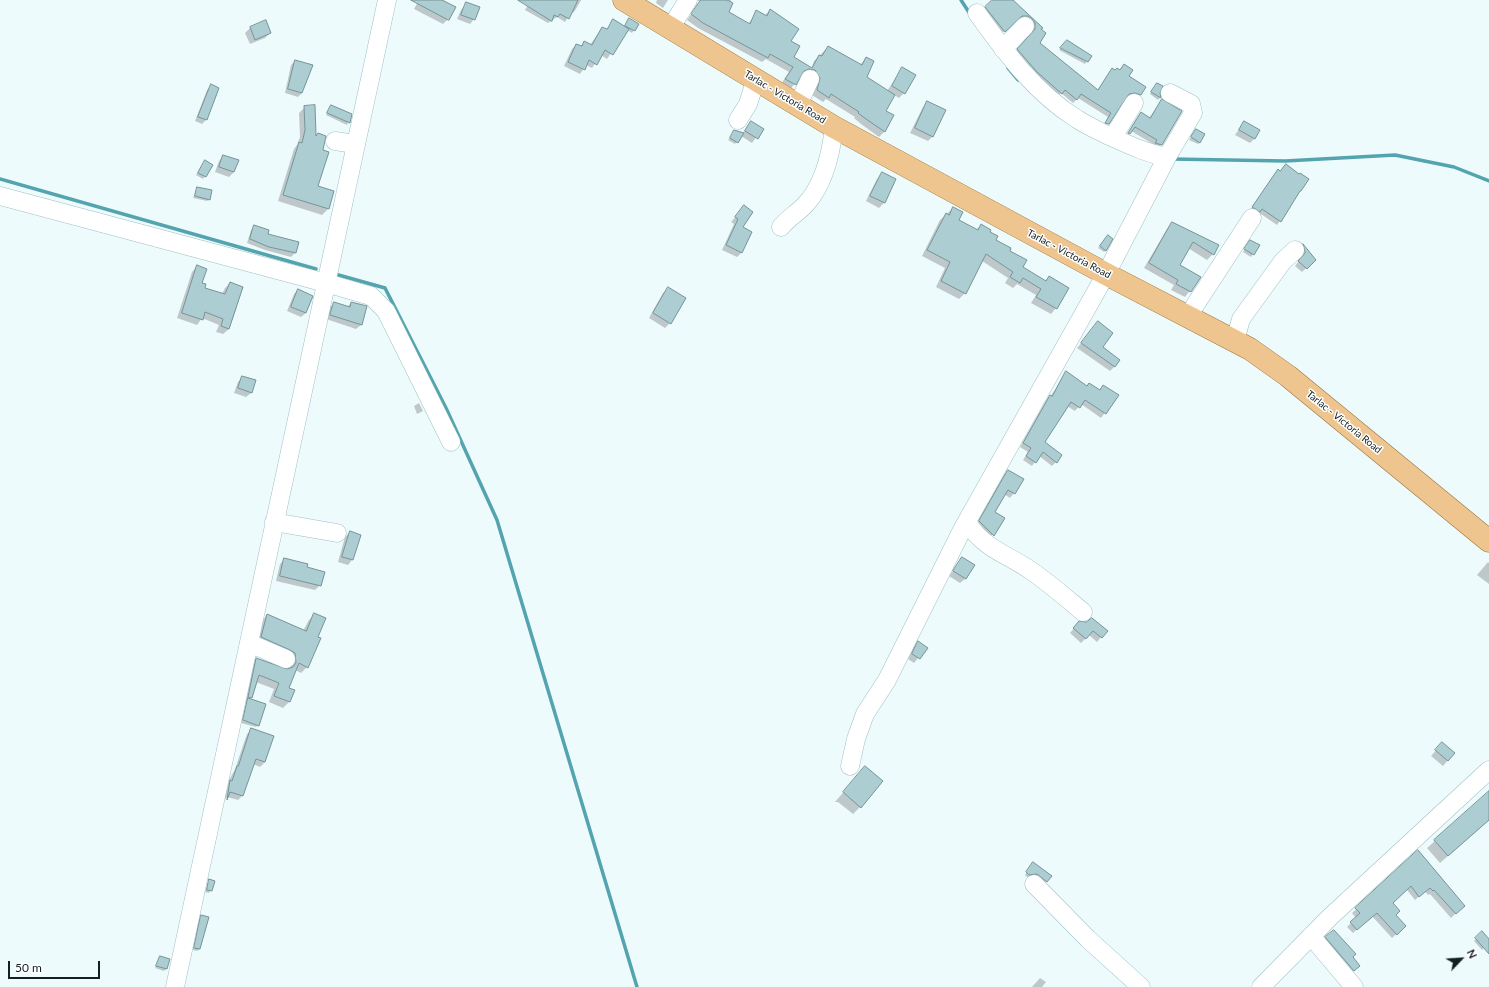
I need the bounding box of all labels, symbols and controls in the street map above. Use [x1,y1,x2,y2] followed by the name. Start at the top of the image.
[742,68,828,126] street label: Tarlac - Victoria Road
[1025,227,1113,281] street label: Tarlac - Victoria Road
[1304,388,1384,456] street label: Tarlac - Victoria Road
[1441,939,1481,979] north arrow
[1465,947,1480,960] text: N
[10,953,102,979] scale bar
[15,960,42,975] text: 50 m

